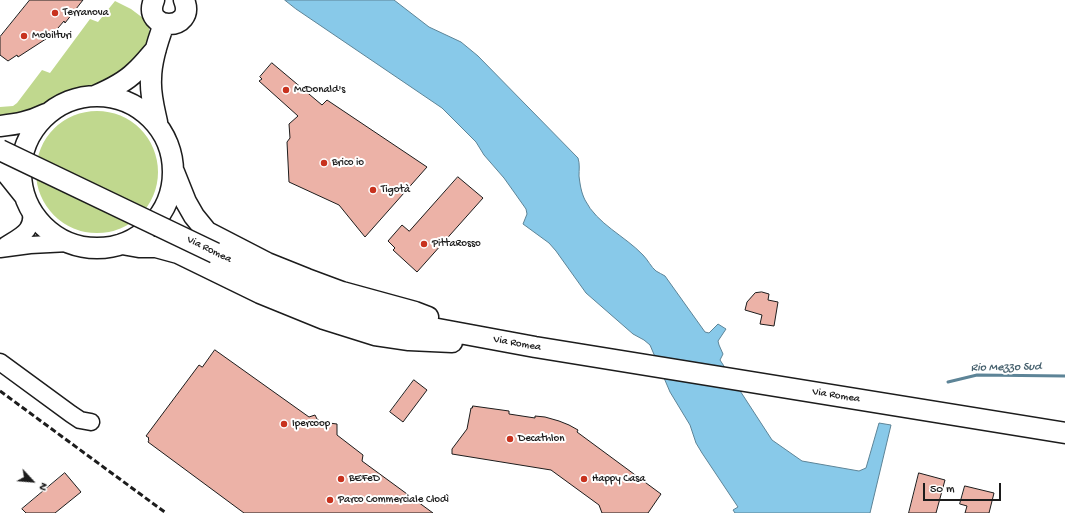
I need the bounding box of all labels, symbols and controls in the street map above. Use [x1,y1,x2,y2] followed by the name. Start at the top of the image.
[63,6,109,20] place label: Terranova
[50,8,60,18] marker: Terranova
[32,29,72,43] place label: Mobilturi
[19,31,29,41] marker: Mobilturi
[294,83,345,97] place label: McDonald's
[281,85,291,95] marker: McDonald's
[332,156,364,170] place label: Brico io
[319,158,329,168] marker: Brico io
[381,183,410,197] place label: Tigotà
[368,185,378,195] marker: Tigotà
[184,233,234,267] street label: Via Romea
[432,237,481,251] place label: PittaRosso
[419,239,429,249] marker: PittaRosso
[492,333,542,355] street label: Via Romea
[971,360,1041,376] water label: Rio Mezzo Sud
[811,386,861,406] street label: Via Romea
[292,417,330,431] place label: Ipercoop
[279,419,289,429] marker: Ipercoop
[518,432,564,446] place label: Decathlon
[505,434,515,444] marker: Decathlon
[12,461,52,501] north arrow
[349,472,380,486] place label: BEFeD
[592,472,645,486] place label: Happy Casa
[336,474,346,484] marker: BEFeD
[579,474,589,484] marker: Happy Casa
[925,475,1003,501] scale bar
[36,480,50,492] text: N
[930,483,955,497] text: 50 m
[338,493,449,507] place label: Parco Commerciale Clodì
[325,495,335,505] marker: Parco Commerciale Clodì

